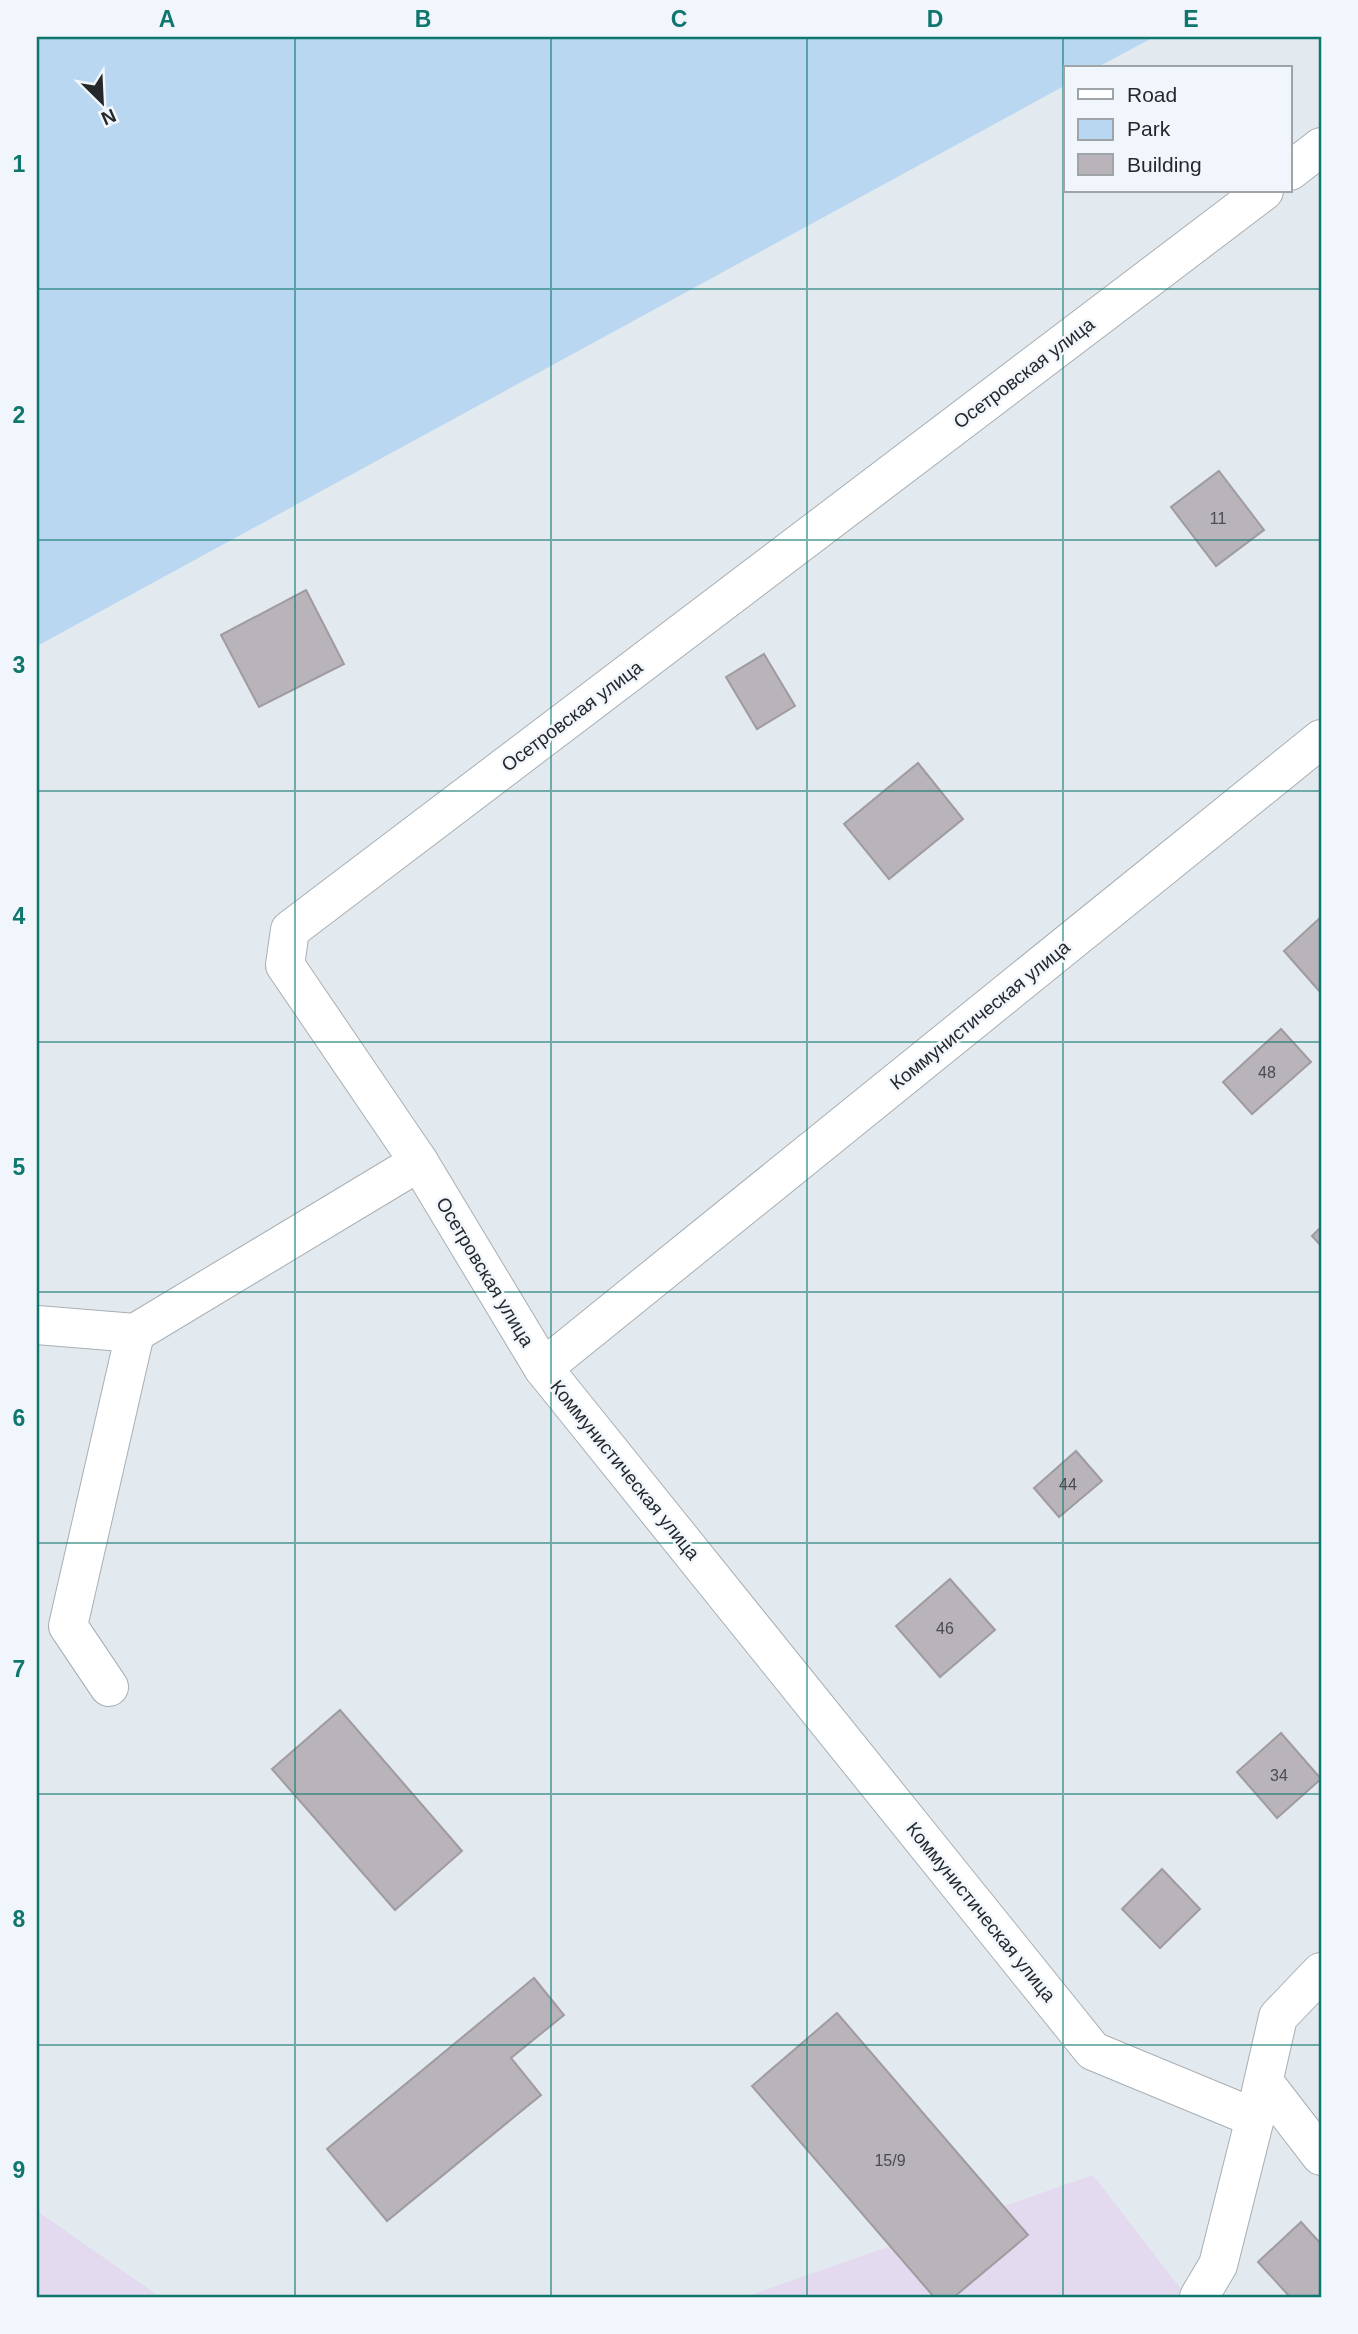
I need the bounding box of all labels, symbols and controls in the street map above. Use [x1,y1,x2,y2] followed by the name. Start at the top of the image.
[159,6,175,32] text: A
[415,6,431,32] text: B
[671,6,687,32] text: C
[927,6,943,32] text: D
[1183,6,1199,32] text: E
[66,66,136,136] north arrow
[1064,66,1292,192] legend
[1127,83,1177,106] text: Road
[98,105,119,129] text: N
[1127,117,1171,140] text: Park
[13,151,26,177] text: 1
[1127,153,1202,176] text: Building
[950,313,1099,433] street label: Осетровская улица
[13,402,25,428] text: 2
[1210,510,1226,527] house number: 11
[13,652,25,678] text: 3
[498,656,647,776] street label: Осетровская улица
[13,903,26,929] text: 4
[886,936,1074,1094] street label: Коммунистическая улица
[1258,1064,1276,1081] house number: 48
[13,1154,26,1180] text: 5
[432,1194,538,1351] street label: Осетровская улица
[546,1376,704,1564] street label: Коммунистическая улица
[13,1405,25,1431] text: 6
[1059,1476,1077,1493] house number: 44
[936,1620,954,1637] house number: 46
[13,1656,25,1682] text: 7
[1270,1767,1288,1784] house number: 34
[902,1818,1060,2006] street label: Коммунистическая улица
[13,1906,26,1932] text: 8
[874,2152,906,2169] house number: 15/9
[13,2157,25,2183] text: 9

